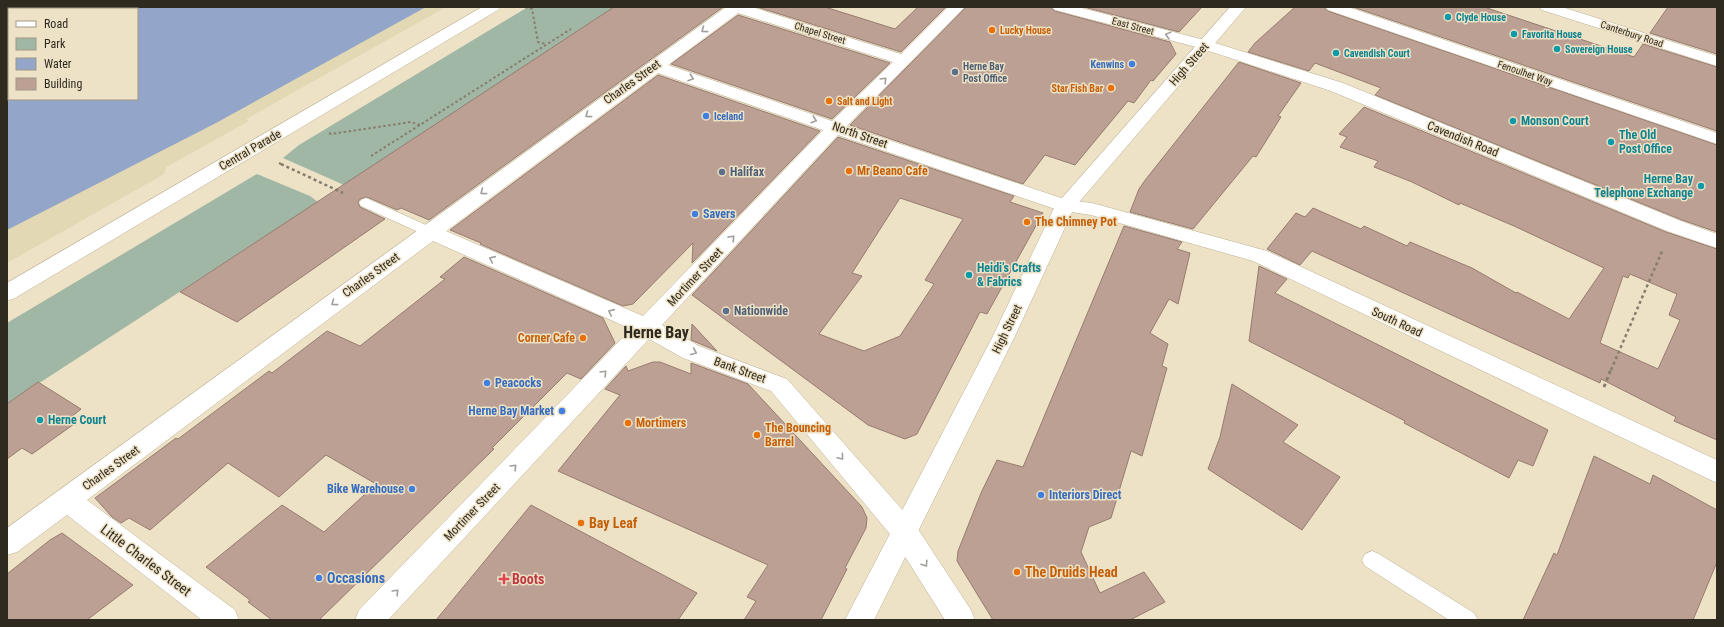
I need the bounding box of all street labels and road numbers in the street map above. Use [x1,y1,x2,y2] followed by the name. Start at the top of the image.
[1111,15,1155,37] street label: East Street
[1599,19,1665,49] street label: Canterbury Road
[793,20,847,46] street label: Chapel Street
[1166,39,1212,89] street label: High Street
[601,56,663,107] street label: Charles Street
[1496,58,1554,88] street label: Fenoulhet Way
[1425,118,1501,160] street label: Cavendish Road
[830,119,890,151] street label: North Street
[216,126,284,173] street label: Central Parade
[664,245,726,309] street label: Mortimer Street
[340,249,402,300] street label: Charles Street
[989,302,1025,356] street label: High Street
[1369,304,1425,340] street label: South Road
[712,354,768,386] street label: Bank Street
[80,442,142,493] street label: Charles Street
[441,480,503,544] street label: Mortimer Street
[98,521,194,599] street label: Little Charles Street

